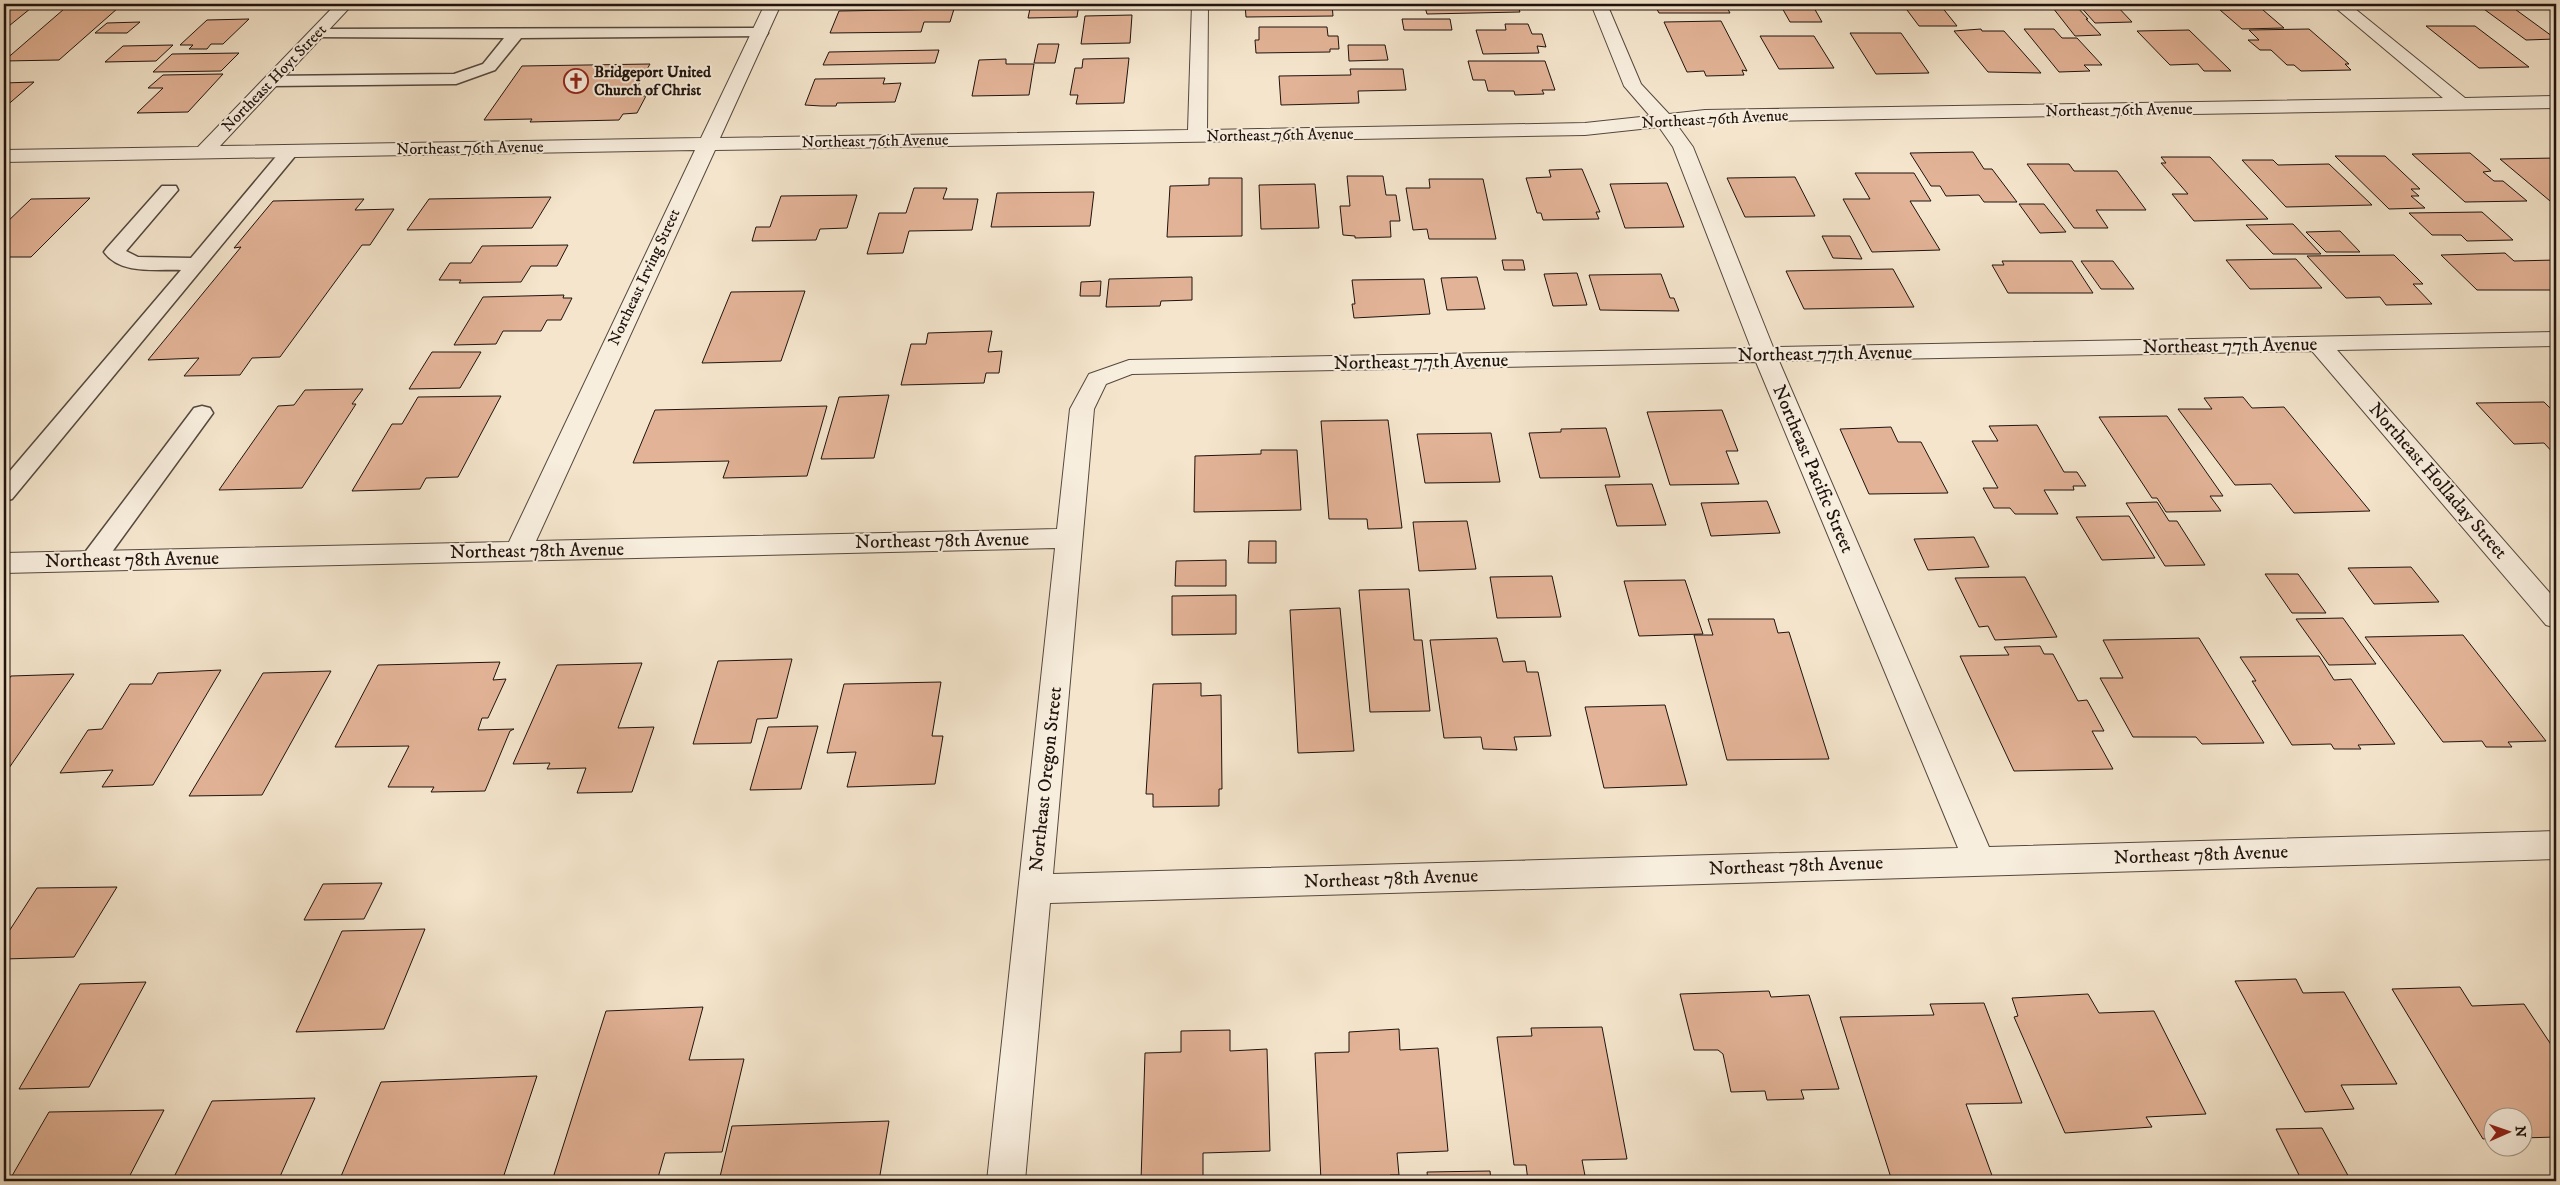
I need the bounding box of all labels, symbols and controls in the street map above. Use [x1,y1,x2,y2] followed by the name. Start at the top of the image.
[217,20,331,136] street label: Northeast Hoyt Street
[594,62,712,100] place label: Bridgeport United Church of Christ
[563,68,589,94] church icon: Bridgeport United Church of Christ
[2045,99,2193,121] street label: Northeast 76th Avenue
[1641,105,1789,133] street label: Northeast 76th Avenue
[1206,124,1354,146] street label: Northeast 76th Avenue
[801,130,949,152] street label: Northeast 76th Avenue
[396,137,544,159] street label: Northeast 76th Avenue
[604,205,684,349] street label: Northeast Irving Street
[2142,333,2318,359] street label: Northeast 77th Avenue
[1737,341,1913,367] street label: Northeast 77th Avenue
[1333,349,1509,375] street label: Northeast 77th Avenue
[1767,382,1859,556] street label: Northeast Pacific Street
[2364,398,2512,564] street label: Northeast Holladay Street
[855,528,1029,554] street label: Northeast 78th Avenue
[450,538,624,564] street label: Northeast 78th Avenue
[45,547,219,573] street label: Northeast 78th Avenue
[1025,685,1067,873] street label: Northeast Oregon Street
[2113,840,2289,870] street label: Northeast 78th Avenue
[1708,851,1884,881] street label: Northeast 78th Avenue
[1303,864,1479,894] street label: Northeast 78th Avenue
[2482,1108,2532,1158] north arrow
[2511,1126,2529,1138] text: N

